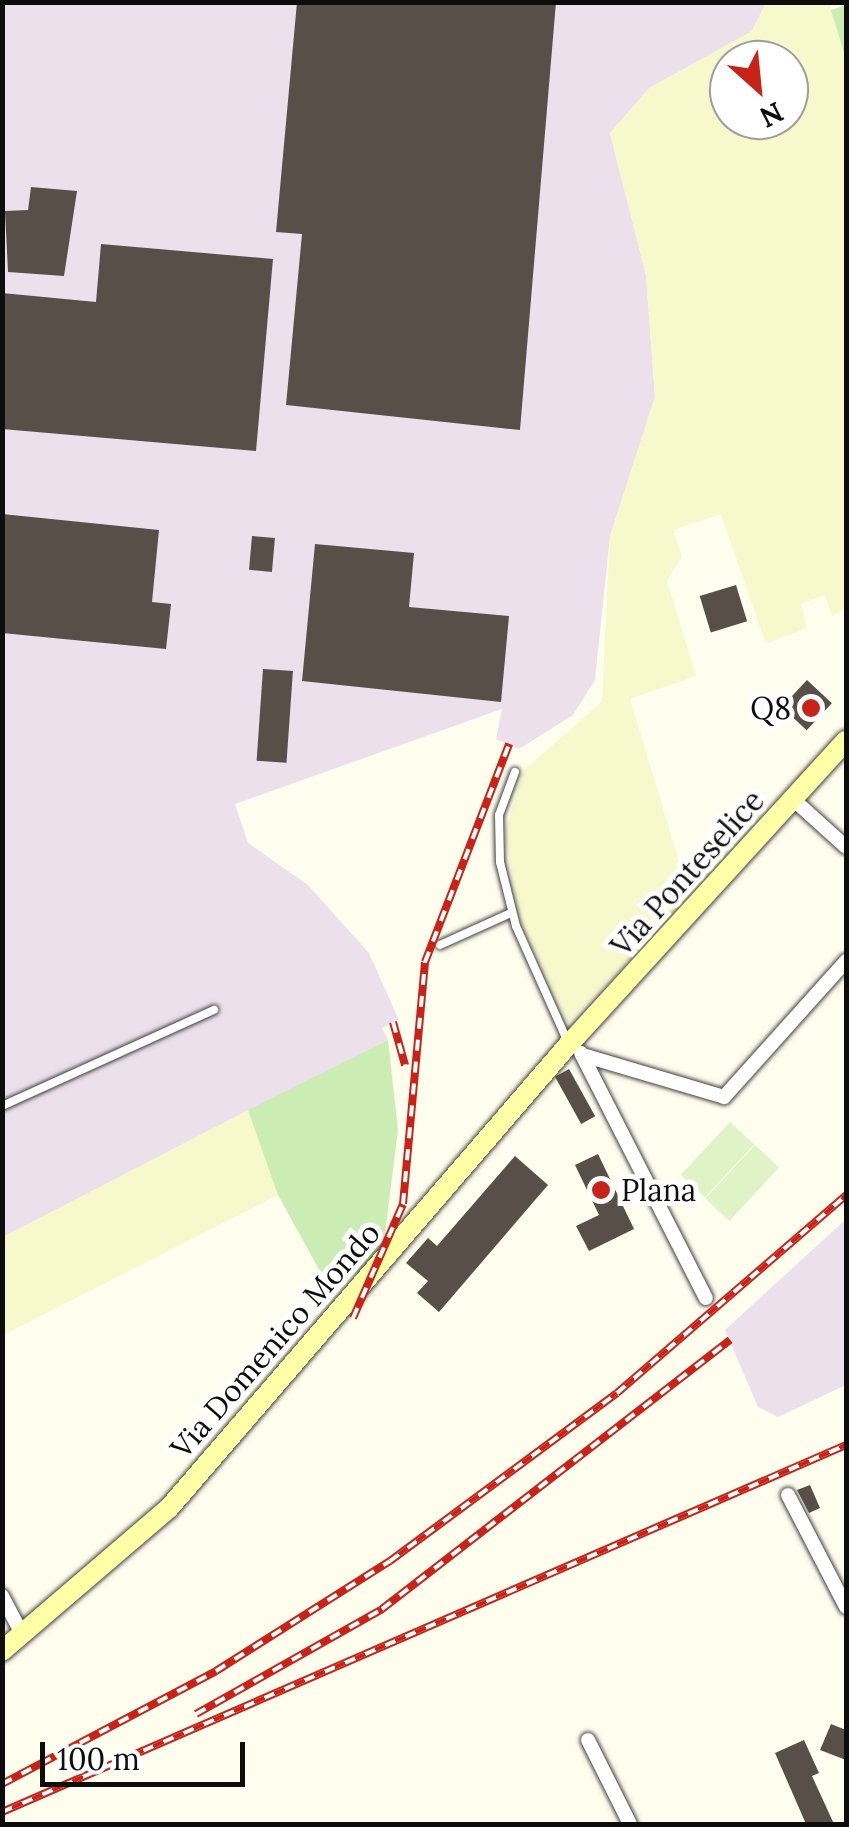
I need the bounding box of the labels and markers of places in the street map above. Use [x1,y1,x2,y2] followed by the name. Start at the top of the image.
[750,690,791,726] place label: Q8
[800,697,822,719] marker: Q8
[621,1172,696,1208] place label: Plana
[590,1179,612,1201] marker: Plana

